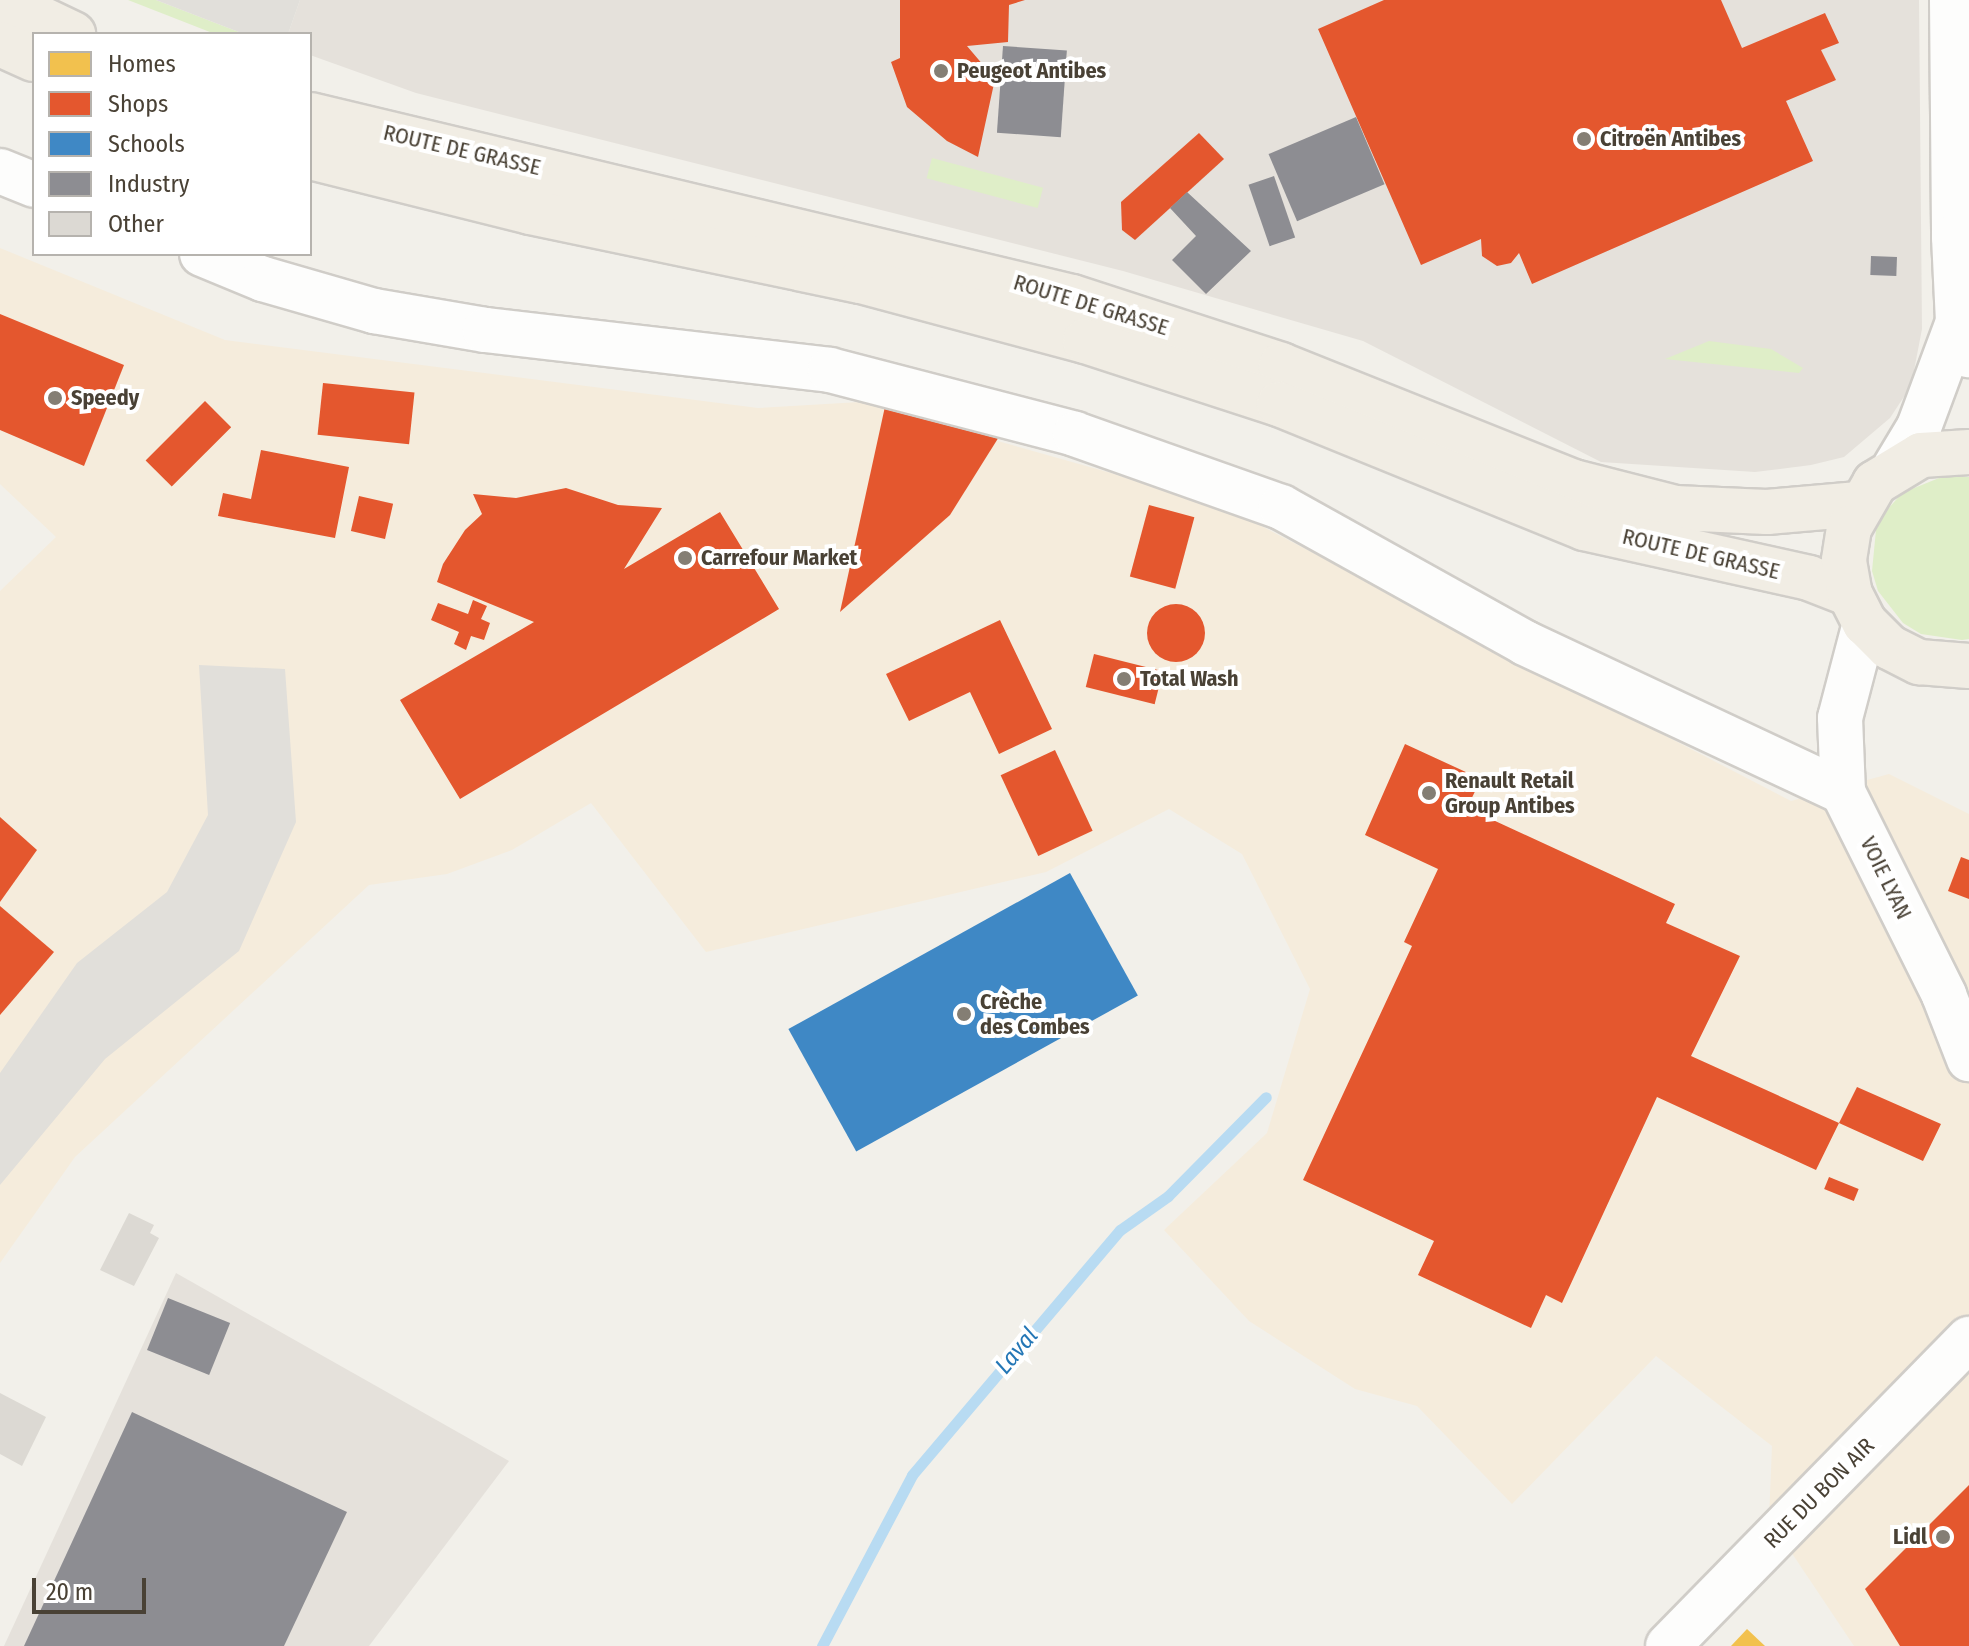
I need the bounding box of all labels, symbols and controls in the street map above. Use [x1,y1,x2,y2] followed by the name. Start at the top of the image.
[32,32,312,256] legend
[108,50,176,78] text: Homes
[957,58,1106,84] place label: Peugeot Antibes
[932,62,950,80] marker: Peugeot Antibes
[108,90,168,118] text: Shops
[381,119,543,181] street label: ROUTE DE GRASSE
[1600,126,1741,152] place label: Citroën Antibes
[108,130,185,158] text: Schools
[1575,130,1593,148] marker: Citroën Antibes
[108,170,190,198] text: Industry
[108,210,164,238] text: Other
[1010,269,1172,341] street label: ROUTE DE GRASSE
[71,385,139,411] place label: Speedy
[46,389,64,407] marker: Speedy
[1620,523,1782,585] street label: ROUTE DE GRASSE
[701,545,857,571] place label: Carrefour Market
[676,549,694,567] marker: Carrefour Market
[1140,666,1238,692] place label: Total Wash
[1115,670,1133,688] marker: Total Wash
[1445,767,1575,818] place label: Renault Retail Group Antibes
[1420,784,1438,802] marker: Renault Retail Group Antibes
[1855,832,1917,924] street label: VOIE LYAN
[980,988,1090,1040] place label: Crèche des Combes
[955,1005,973,1023] marker: Crèche des Combes
[989,1322,1045,1380] water label: Laval
[1758,1432,1880,1554] street label: RUE DU BON AIR
[1893,1524,1927,1550] place label: Lidl
[1934,1528,1952,1546] marker: Lidl
[36,1562,150,1612] scale bar
[46,1578,93,1606] text: 20 m

